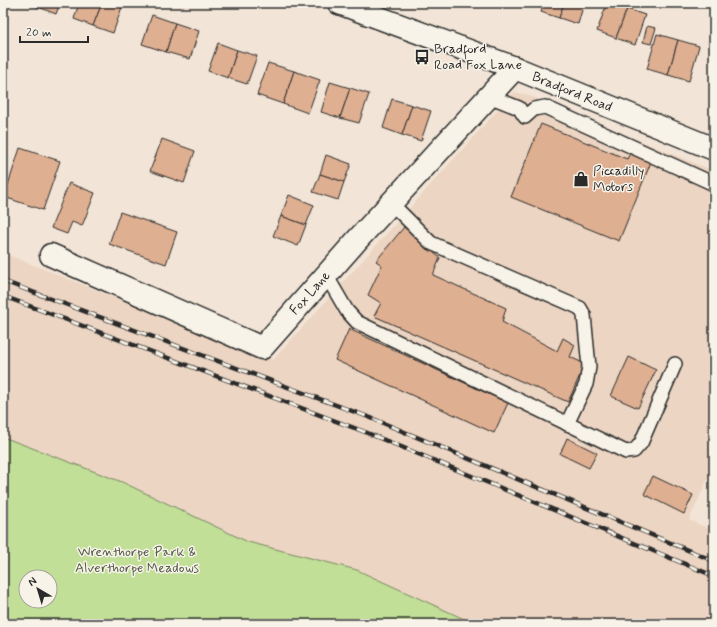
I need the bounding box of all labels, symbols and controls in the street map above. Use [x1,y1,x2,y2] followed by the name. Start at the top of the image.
[20,18,88,44] scale bar
[26,25,52,41] text: 20 m
[434,40,522,74] place label: Bradford Road Fox Lane
[413,48,431,66] bus stop icon: Bradford Road Fox Lane
[529,68,615,118] street label: Bradford Road
[593,162,644,196] place label: Piccadilly Motors
[572,170,590,188] shop icon: Piccadilly Motors
[286,267,335,319] street label: Fox Lane
[75,543,200,577] park label: Wrenthorpe Park & Alverthorpe Meadows
[18,569,58,609] north arrow
[25,574,40,590] text: N

